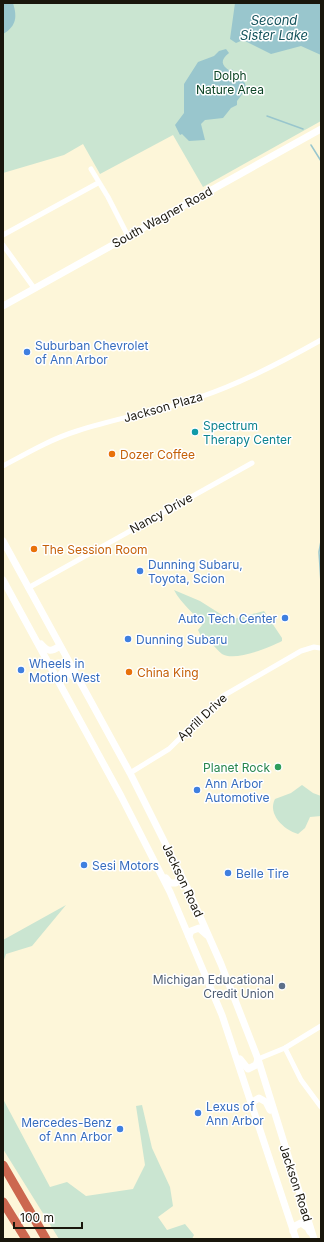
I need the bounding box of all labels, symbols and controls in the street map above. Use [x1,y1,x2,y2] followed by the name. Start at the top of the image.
[240,12,308,43] water label: Second Sister Lake
[196,68,264,97] park label: Dolph Nature Area
[109,183,215,251] street label: South Wagner Road
[35,338,148,367] place label: Suburban Chevrolet of Ann Arbor
[22,347,32,357] marker: Suburban Chevrolet of Ann Arbor
[122,389,204,425] street label: Jackson Plaza
[203,418,292,447] place label: Spectrum Therapy Center
[190,427,200,437] marker: Spectrum Therapy Center
[120,447,195,462] place label: Dozer Coffee
[107,449,117,459] marker: Dozer Coffee
[127,490,195,536] street label: Nancy Drive
[42,542,148,557] place label: The Session Room
[29,544,39,554] marker: The Session Room
[148,557,243,586] place label: Dunning Subaru, Toyota, Scion
[135,566,145,576] marker: Dunning Subaru, Toyota, Scion
[178,611,277,626] place label: Auto Tech Center
[280,613,290,623] marker: Auto Tech Center
[136,632,227,647] place label: Dunning Subaru
[123,634,133,644] marker: Dunning Subaru
[29,656,100,685] place label: Wheels in Motion West
[16,665,26,675] marker: Wheels in Motion West
[137,665,199,680] place label: China King
[124,667,134,677] marker: China King
[174,690,230,744] street label: Aprill Drive
[203,760,270,775] place label: Planet Rock
[273,762,283,772] marker: Planet Rock
[205,776,269,805] place label: Ann Arbor Automotive
[192,785,202,795] marker: Ann Arbor Automotive
[159,841,207,919] street label: Jackson Road
[92,858,159,873] place label: Sesi Motors
[79,860,89,870] marker: Sesi Motors
[236,866,289,881] place label: Belle Tire
[223,868,233,878] marker: Belle Tire
[153,972,274,1001] place label: Michigan Educational Credit Union
[277,981,287,991] marker: Michigan Educational Credit Union
[206,1099,264,1128] place label: Lexus of Ann Arbor
[193,1108,203,1118] marker: Lexus of Ann Arbor
[21,1115,112,1144] place label: Mercedes-Benz of Ann Arbor
[115,1124,125,1134] marker: Mercedes-Benz of Ann Arbor
[277,1143,315,1223] street label: Jackson Road
[14,1204,82,1230] scale bar
[20,1210,54,1225] text: 100 m

